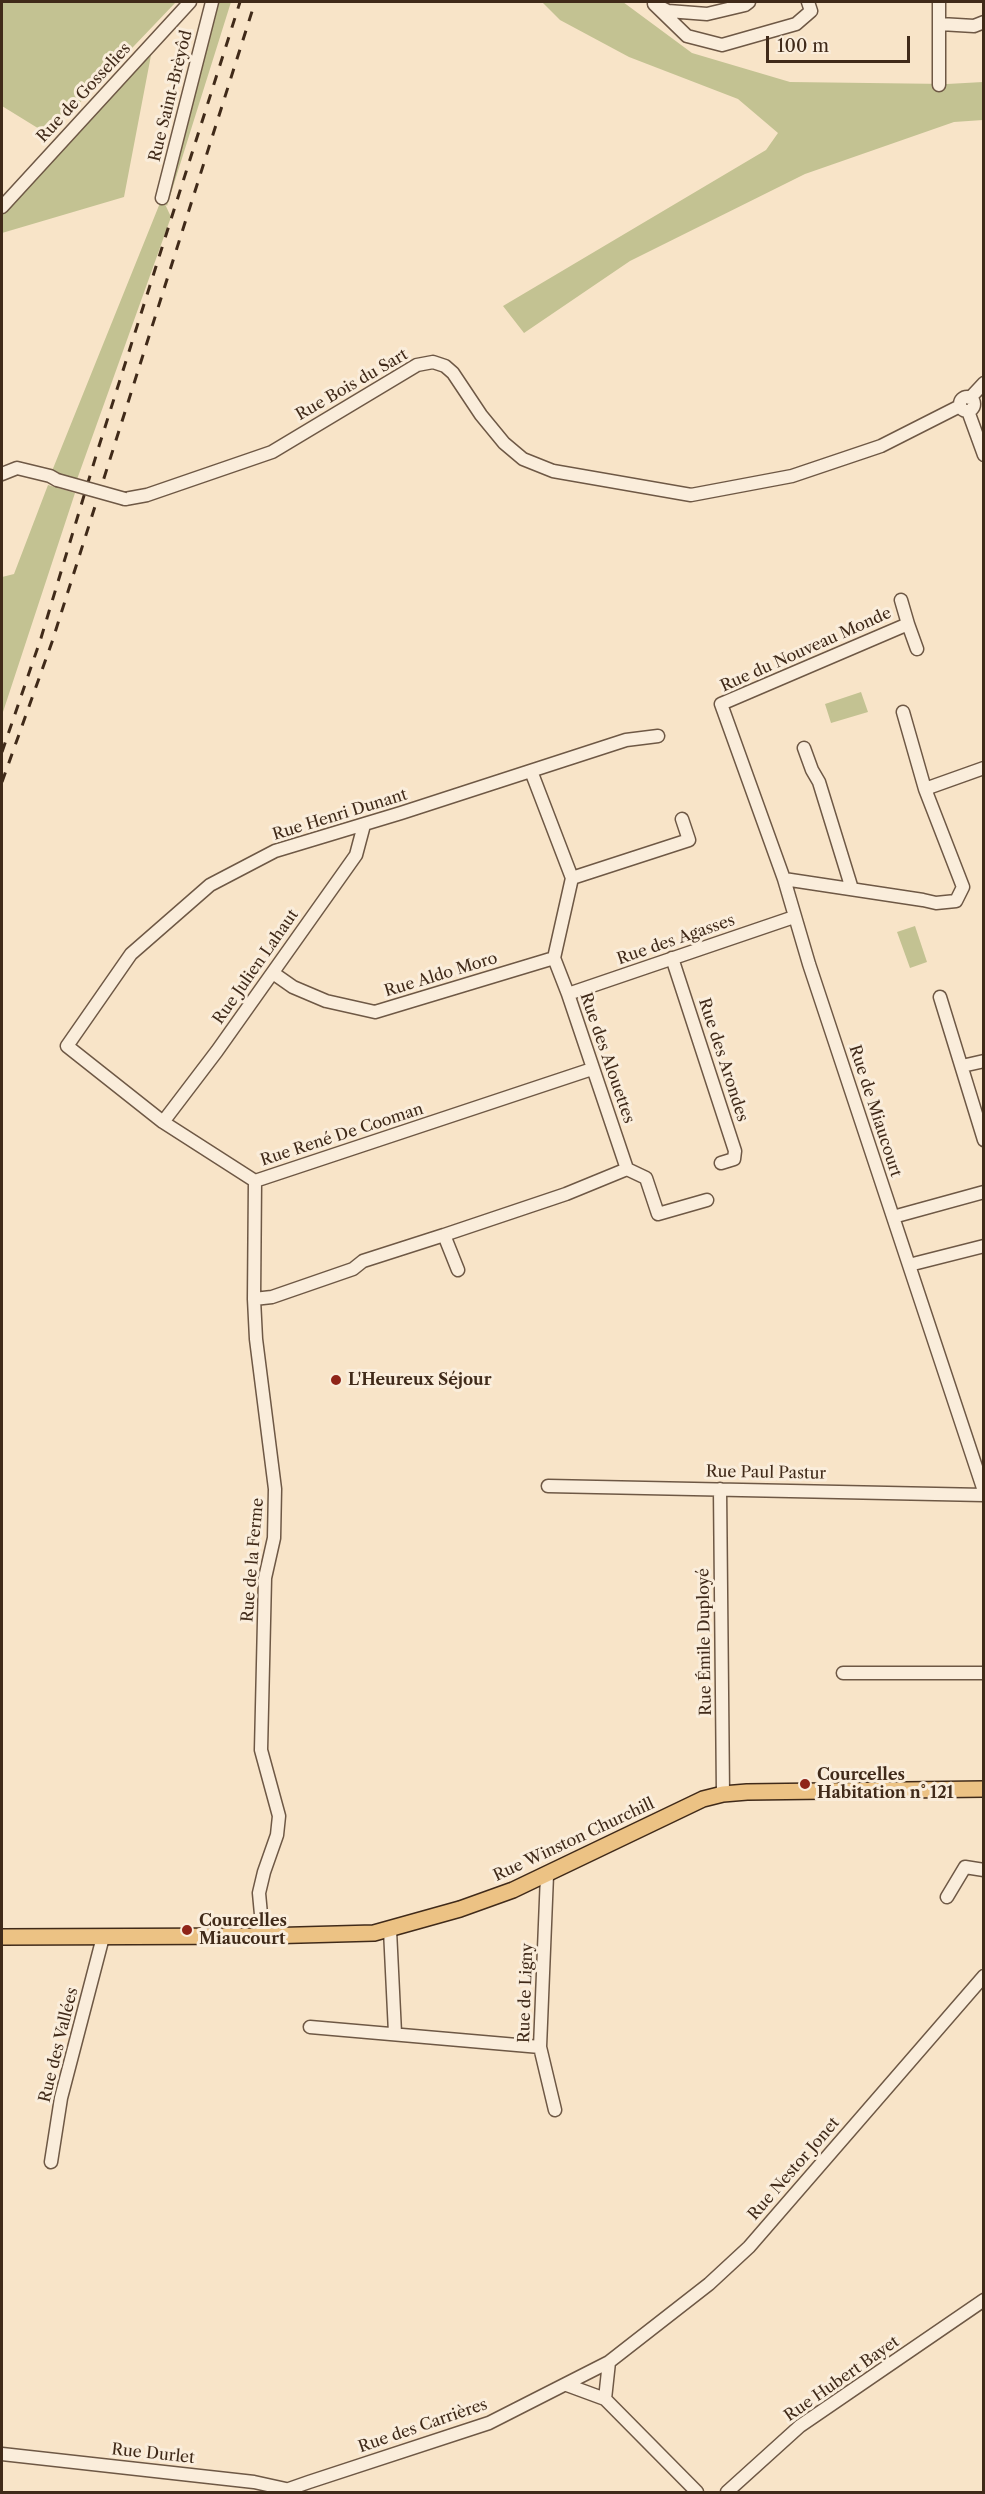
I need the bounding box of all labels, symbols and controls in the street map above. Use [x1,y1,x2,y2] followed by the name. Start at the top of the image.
[769,24,913,62] scale bar
[145,28,197,164] street label: Rue Saint-Brèyôd
[777,35,829,57] text: 100 m
[33,39,135,147] street label: Rue de Gosselies
[293,345,411,425] street label: Rue Bois du Sart
[718,604,894,696] street label: Rue du Nouveau Monde
[270,785,410,845] street label: Rue Henri Dunant
[209,906,303,1028] street label: Rue Julien Lahaut
[615,911,737,969] street label: Rue des Agasses
[382,949,500,1001] street label: Rue Aldo Moro
[576,990,638,1126] street label: Rue des Alouettes
[694,996,752,1124] street label: Rue des Arondes
[845,1043,905,1179] street label: Rue de Miaucourt
[258,1100,426,1170] street label: Rue René De Cooman
[348,1370,492,1390] place label: L'Heureux Séjour
[329,1373,343,1387] marker: L'Heureux Séjour
[706,1462,826,1484] street label: Rue Paul Pastur
[238,1497,268,1623] street label: Rue de la Ferme
[694,1568,716,1716] street label: Rue Émile Duployé
[817,1765,954,1803] place label: Courcelles Habitation n° 121
[798,1777,812,1791] marker: Courcelles Habitation n° 121
[490,1794,658,1886] street label: Rue Winston Churchill
[199,1911,287,1949] place label: Courcelles Miaucourt
[180,1923,194,1937] marker: Courcelles Miaucourt
[515,1943,537,2043] street label: Rue de Ligny
[35,1986,83,2104] street label: Rue des Vallées
[744,2114,844,2224] street label: Rue Nestor Jonet
[781,2332,903,2426] street label: Rue Hubert Bayet
[356,2395,490,2457] street label: Rue des Carrières
[110,2440,196,2468] street label: Rue Durlet

